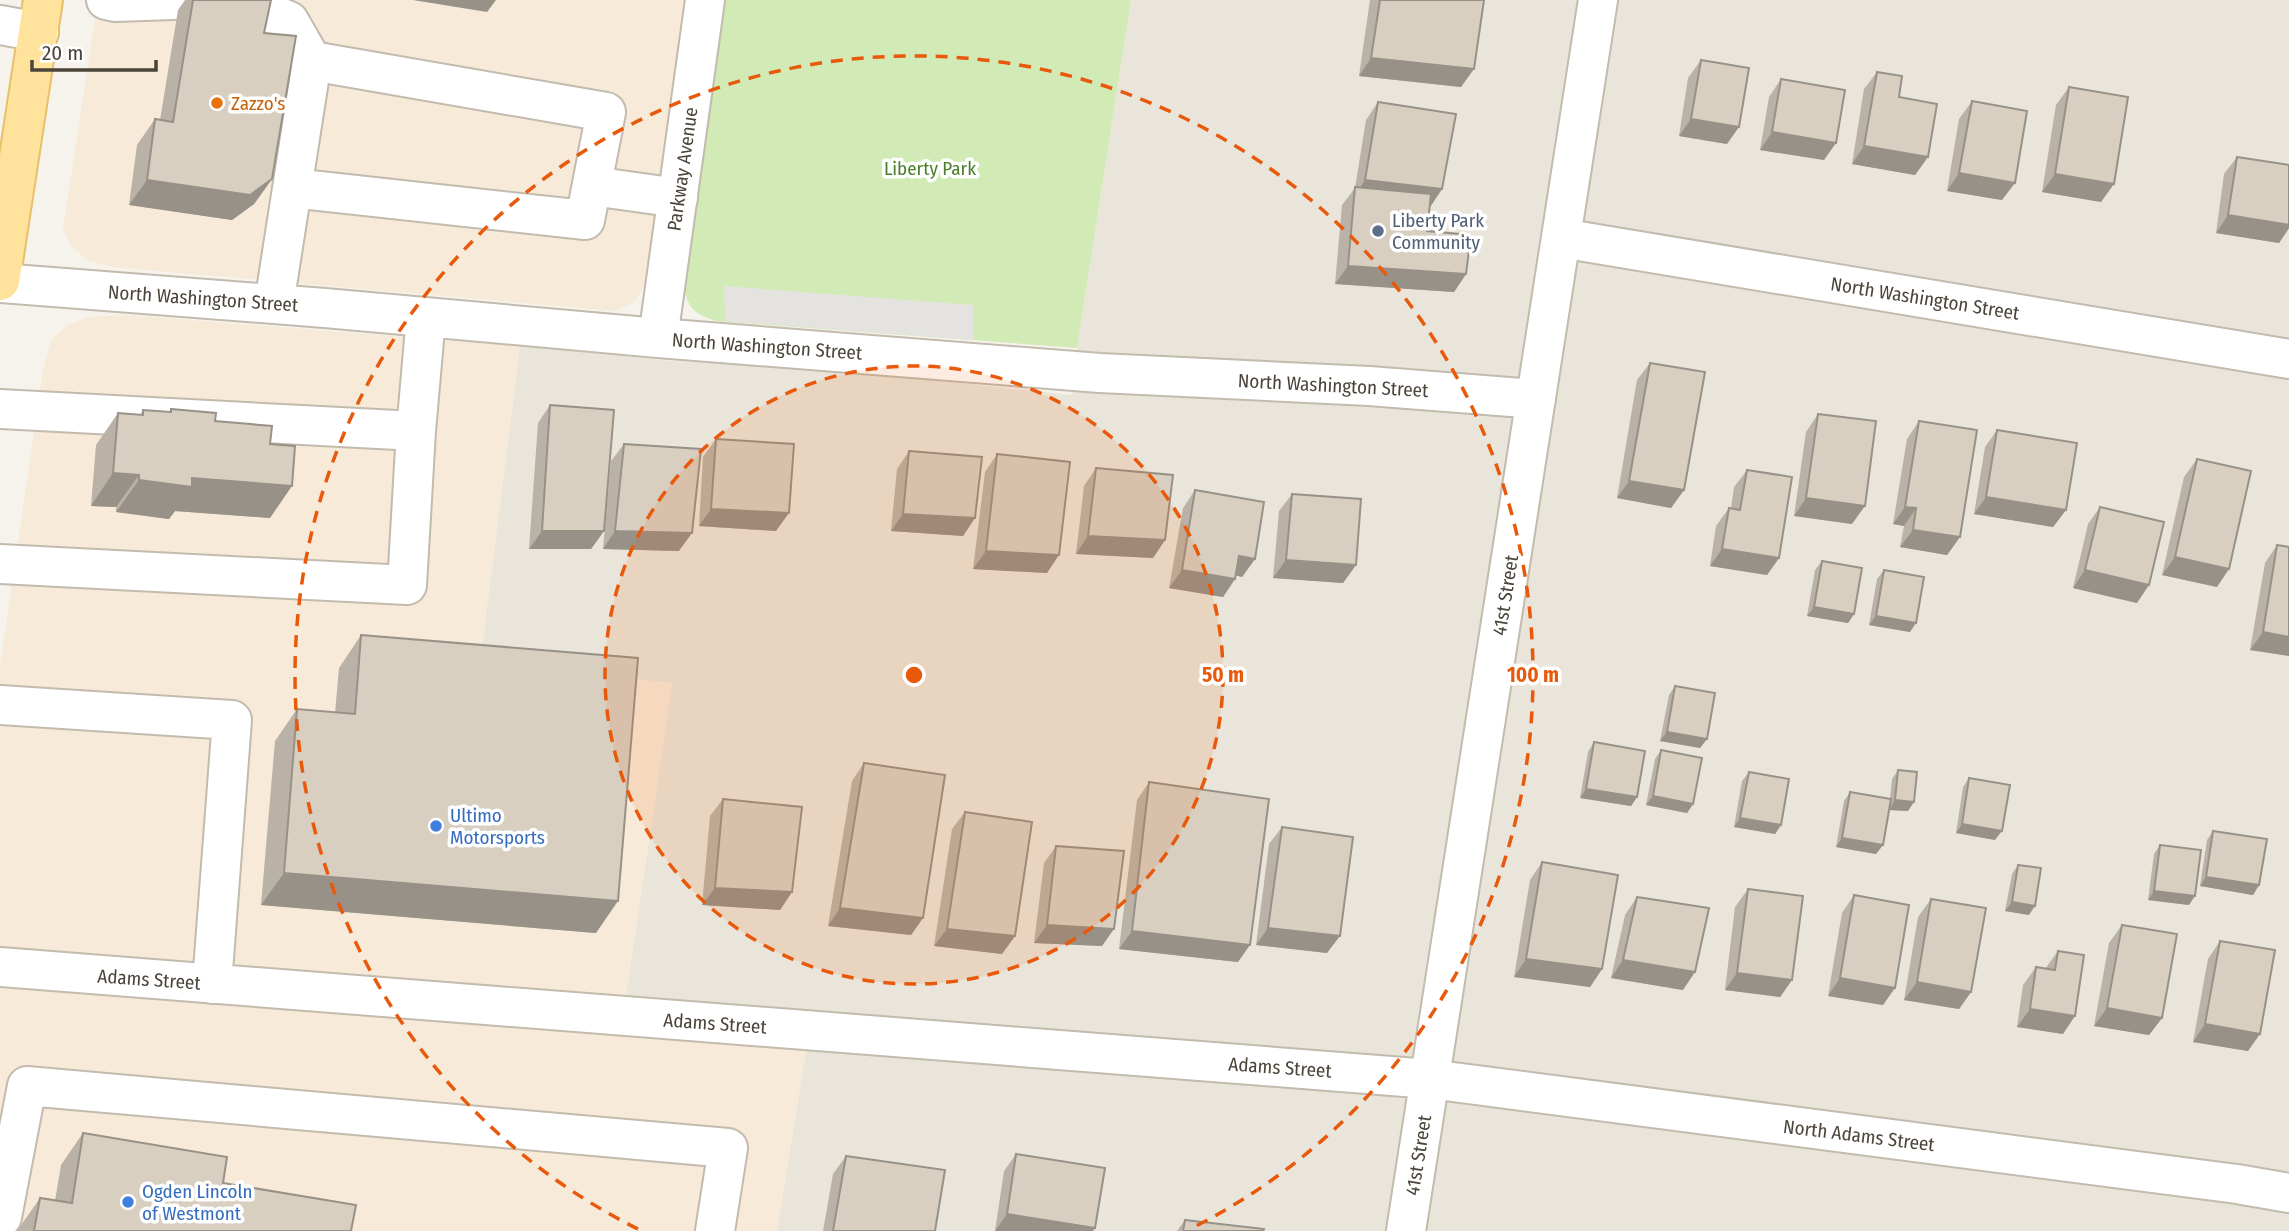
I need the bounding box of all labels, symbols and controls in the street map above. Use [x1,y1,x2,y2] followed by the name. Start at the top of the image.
[32,28,156,72] scale bar
[42,40,83,66] text: 20 m
[231,92,285,115] place label: Zazzo's
[209,95,225,111] marker: Zazzo's
[662,106,703,233] street label: Parkway Avenue
[884,157,976,180] park label: Liberty Park
[1392,209,1484,254] place label: Liberty Park Community
[1370,223,1386,239] marker: Liberty Park Community
[1829,272,2022,325] street label: North Washington Street
[107,280,300,317] street label: North Washington Street
[671,328,864,365] street label: North Washington Street
[1237,369,1430,402] street label: North Washington Street
[1488,552,1523,637] street label: 41st Street
[1202,662,1244,688] text: 50 m
[1507,662,1559,688] text: 100 m
[902,663,926,687] centre of rings
[450,804,545,849] place label: Ultimo Motorsports
[428,818,444,834] marker: Ultimo Motorsports
[97,964,202,995] street label: Adams Street
[663,1008,768,1039] street label: Adams Street
[1228,1052,1333,1083] street label: Adams Street
[1401,1112,1436,1197] street label: 41st Street
[1782,1115,1937,1156] street label: North Adams Street
[142,1180,253,1225] place label: Ogden Lincoln of Westmont
[120,1194,136,1210] marker: Ogden Lincoln of Westmont

